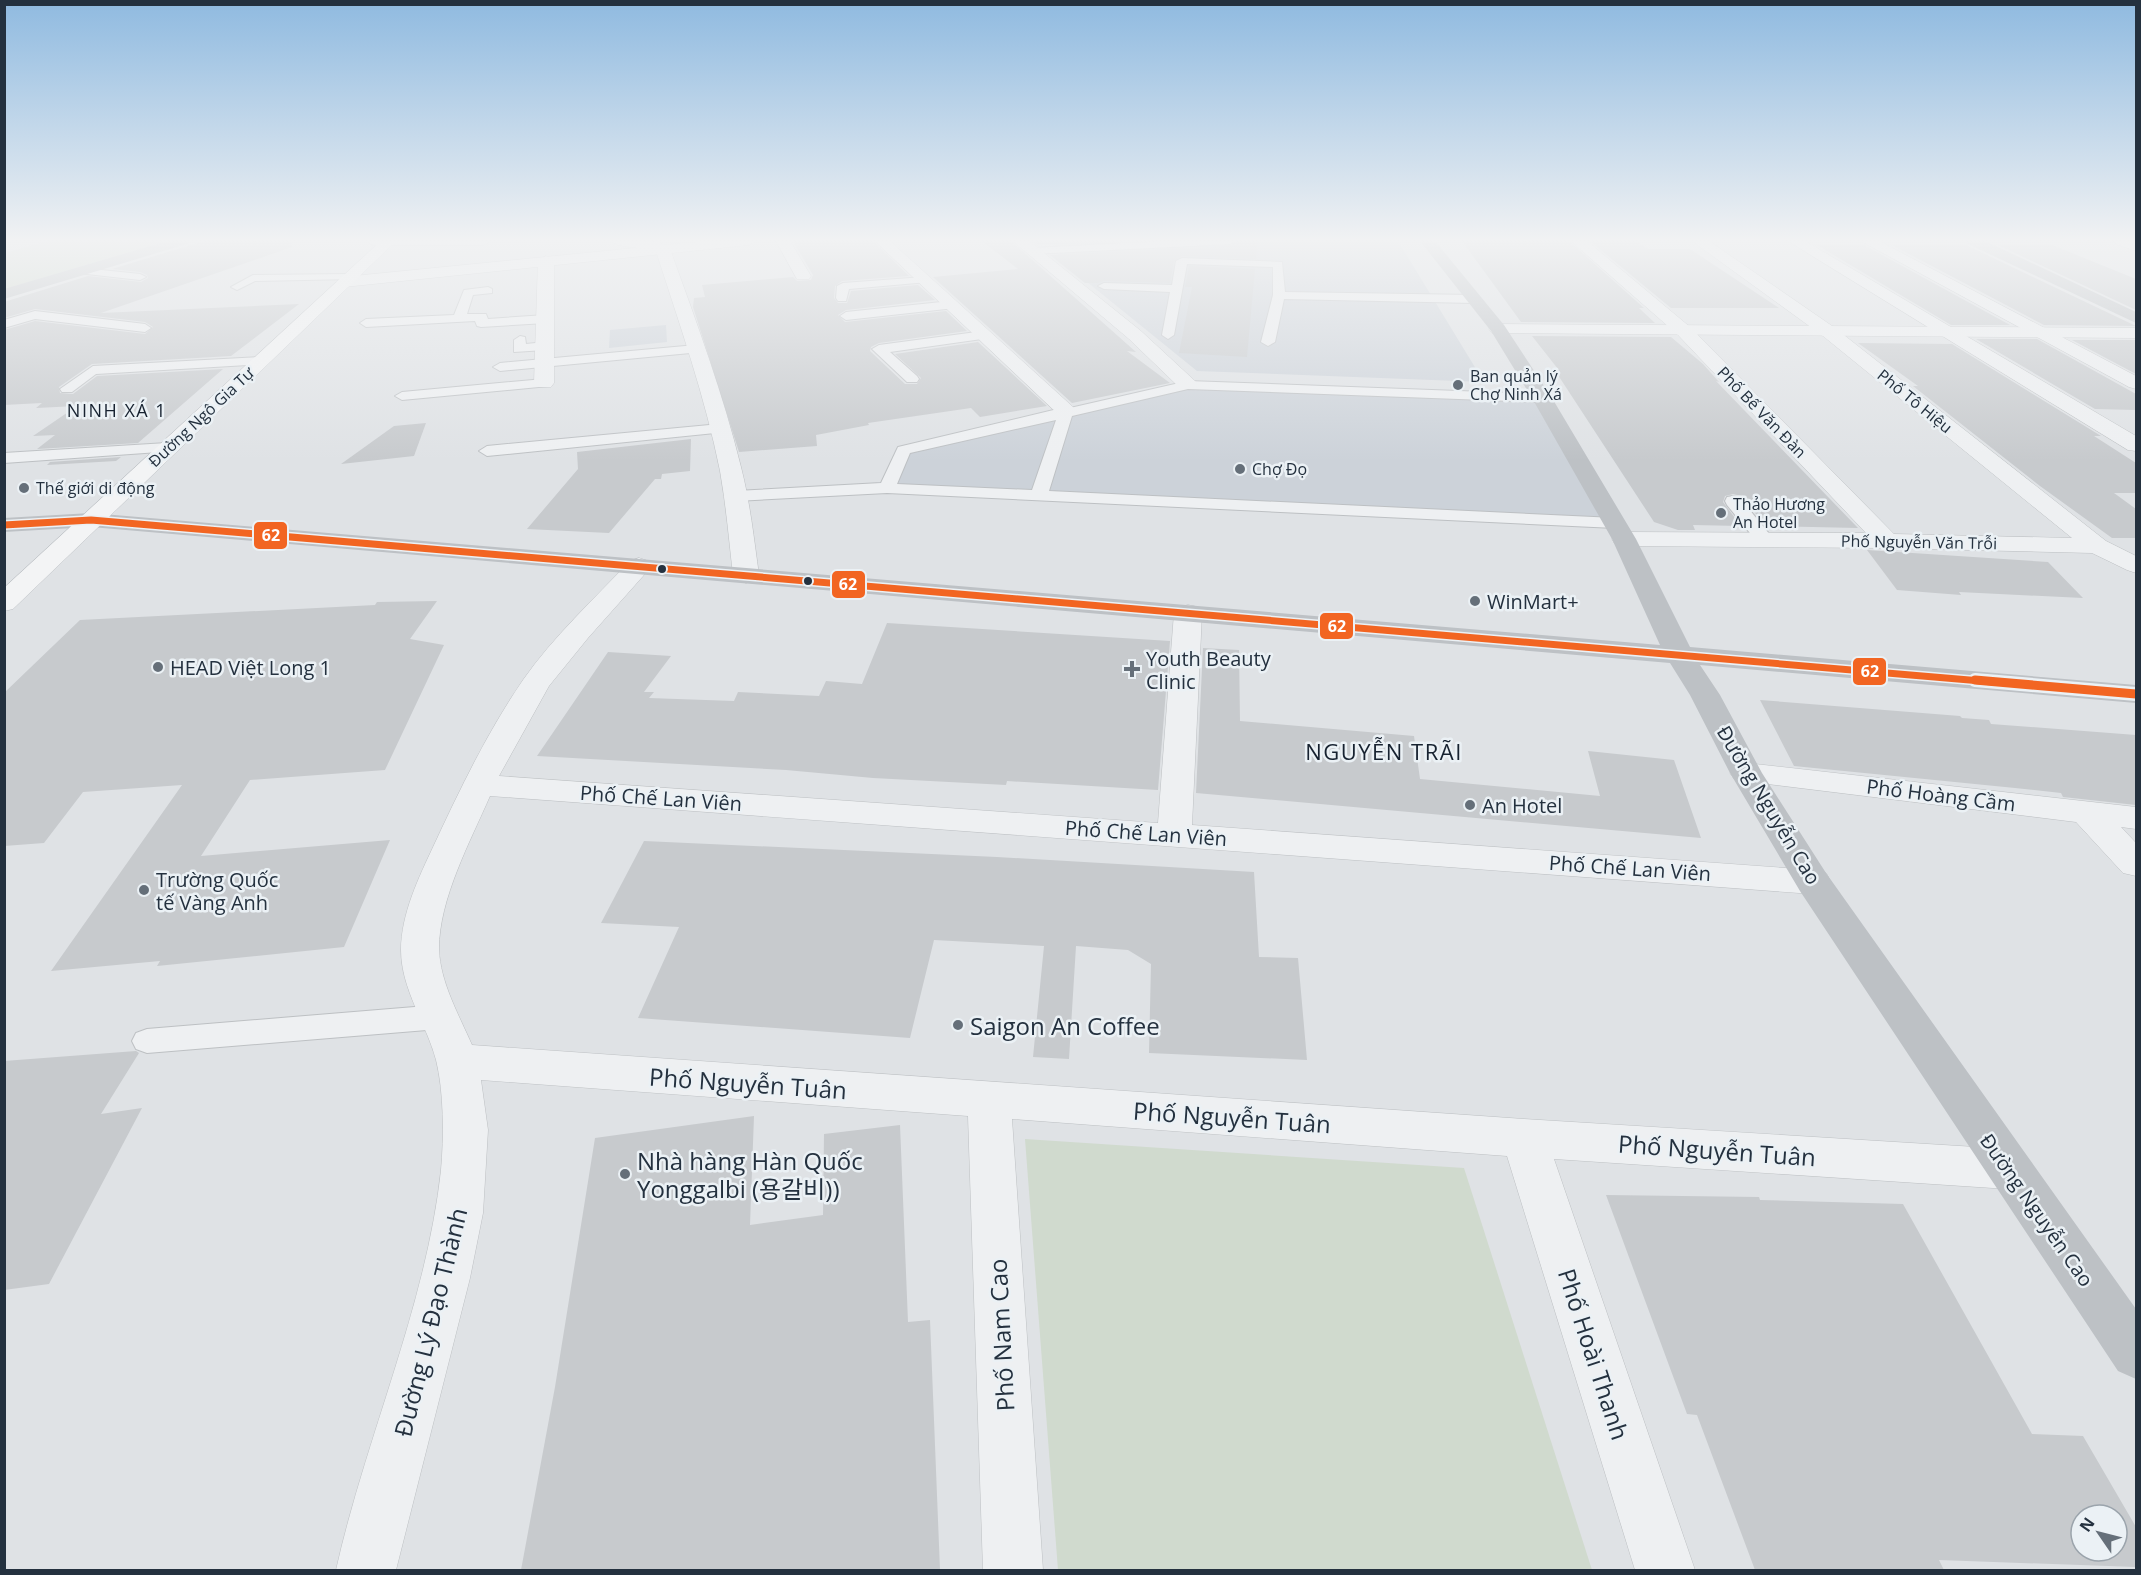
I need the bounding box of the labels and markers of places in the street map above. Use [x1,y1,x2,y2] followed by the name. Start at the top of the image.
[1470,365,1562,405] place label: Ban quản lý Chợ Ninh Xá
[1451,378,1465,392] marker: Ban quản lý Chợ Ninh Xá
[1252,458,1307,480] place label: Chợ Đọ
[1233,462,1247,476] marker: Chợ Đọ
[36,477,155,499] place label: Thế giới di động
[17,481,31,495] marker: Thế giới di động
[1733,493,1825,533] place label: Thảo Hương An Hotel
[1714,506,1728,520] marker: Thảo Hương An Hotel
[656,563,668,575] unlabelled marker
[802,575,814,587] unlabelled marker
[1487,588,1579,615] place label: WinMart+
[1468,594,1482,608] marker: WinMart+
[1146,645,1272,695] place label: Youth Beauty Clinic
[170,654,331,681] place label: HEAD Việt Long 1
[151,660,165,674] marker: HEAD Việt Long 1
[1123,660,1141,678] marker: Youth Beauty Clinic
[1482,792,1562,819] place label: An Hotel
[1463,798,1477,812] marker: An Hotel
[156,866,278,916] place label: Trường Quốc tế Vàng Anh
[137,883,151,897] marker: Trường Quốc tế Vàng Anh
[970,1009,1160,1042] place label: Saigon An Coffee
[951,1018,965,1032] marker: Saigon An Coffee
[637,1144,863,1205] place label: Nhà hàng Hàn Quốc Yonggalbi (용갈비))
[618,1167,632,1181] marker: Nhà hàng Hàn Quốc Yonggalbi (용갈비))

